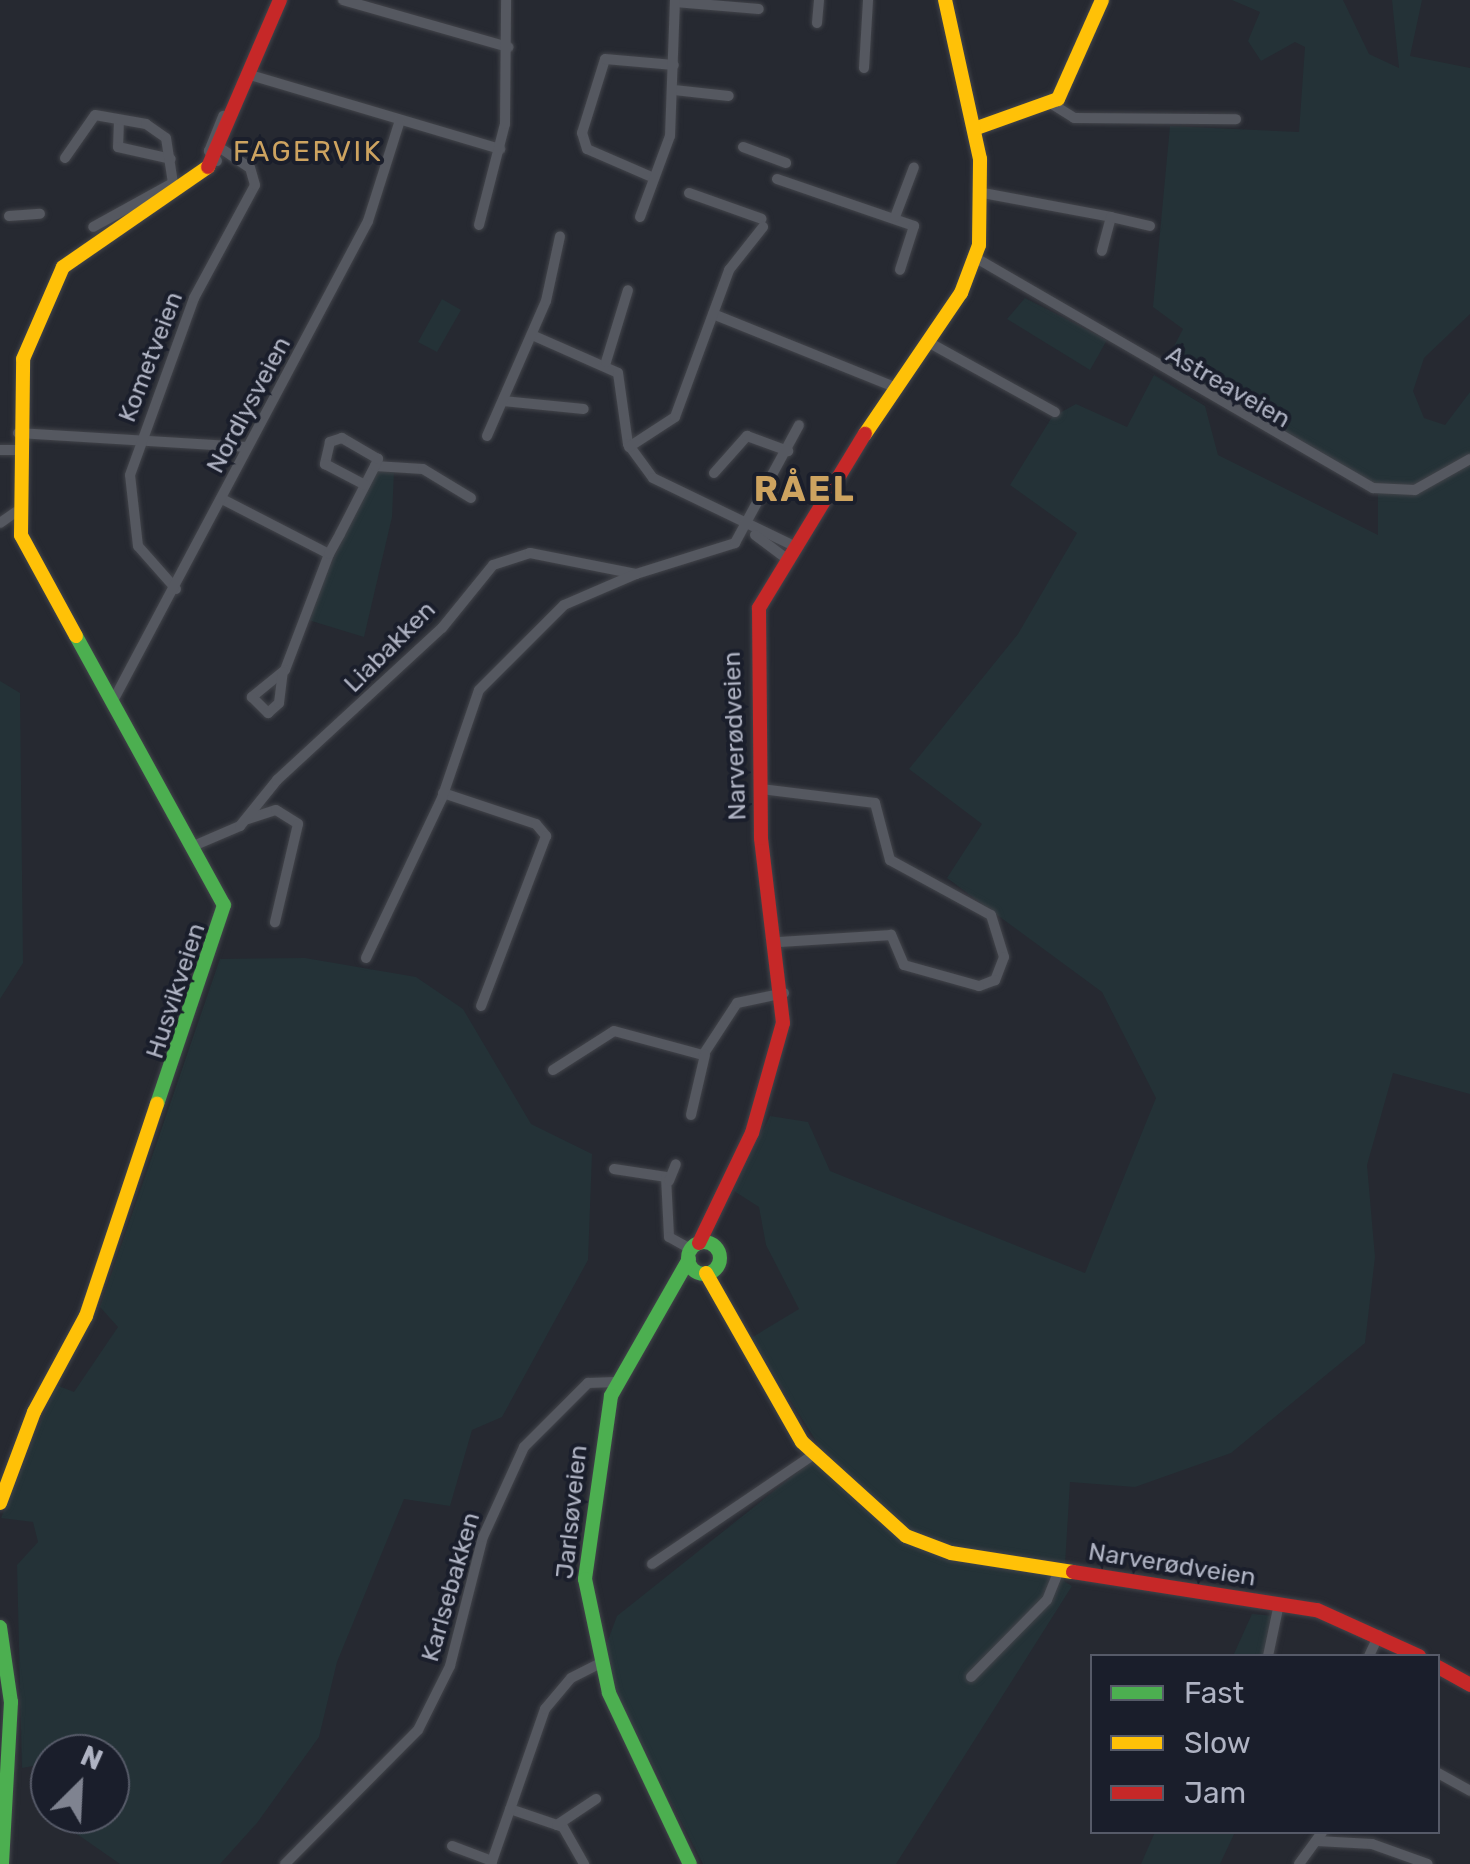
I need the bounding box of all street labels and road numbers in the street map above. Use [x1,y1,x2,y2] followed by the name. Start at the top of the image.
[112,288,190,426] street label: Kometveien
[200,332,298,478] street label: Nordlysveien
[1160,339,1296,435] street label: Astreaveien
[338,595,442,699] street label: Liabakken
[717,651,753,821] street label: Narverødveien
[140,920,212,1062] street label: Husvikveien
[550,1444,594,1580] street label: Jarlsøveien
[415,1509,487,1665] street label: Karlsebakken
[1086,1537,1258,1593] street label: Narverødveien

